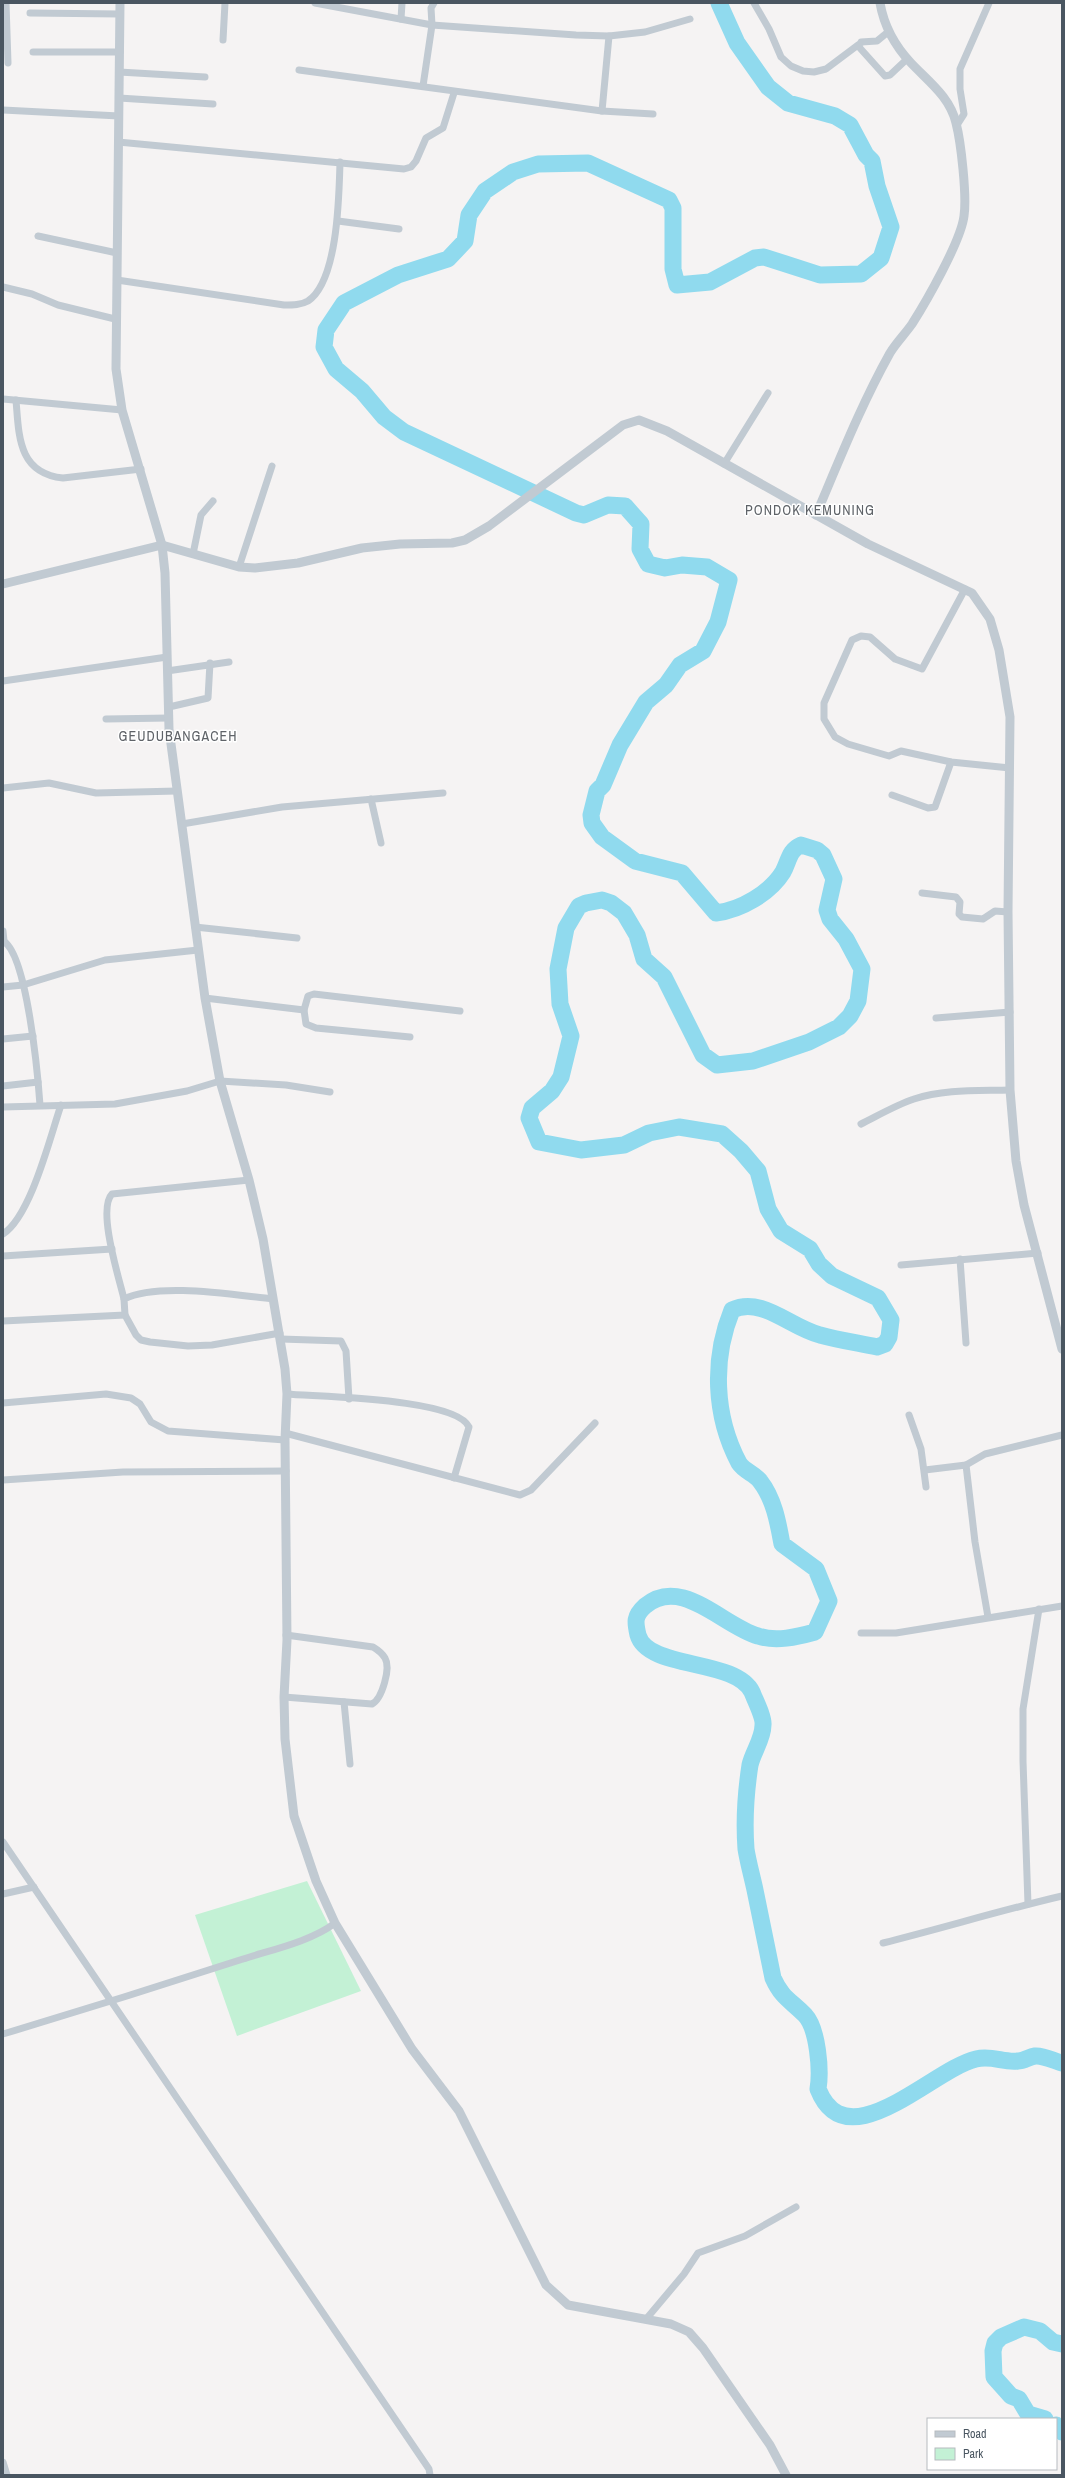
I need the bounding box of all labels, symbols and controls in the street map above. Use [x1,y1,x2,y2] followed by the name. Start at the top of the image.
[745,501,875,519] district label: PONDOK KEMUNING
[119,727,237,745] district label: GEUDUBANGACEH
[927,2418,1057,2470] legend
[963,2426,987,2442] text: Road
[963,2446,983,2462] text: Park

